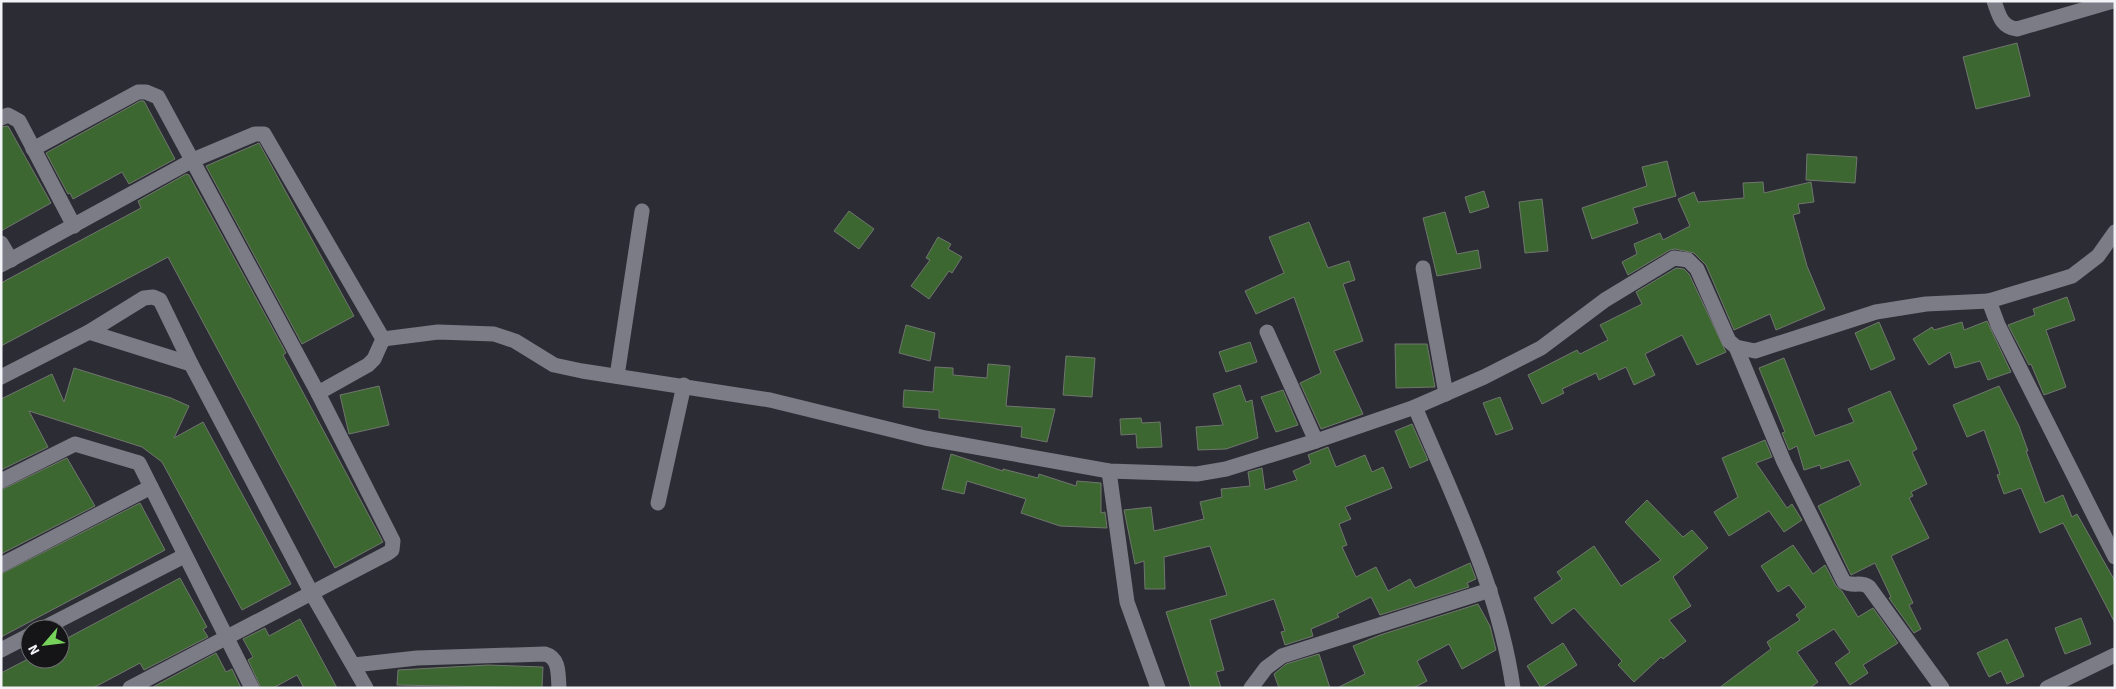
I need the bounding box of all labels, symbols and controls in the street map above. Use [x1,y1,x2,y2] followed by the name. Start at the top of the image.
[20,619,70,669] north arrow
[23,641,45,658] text: N

